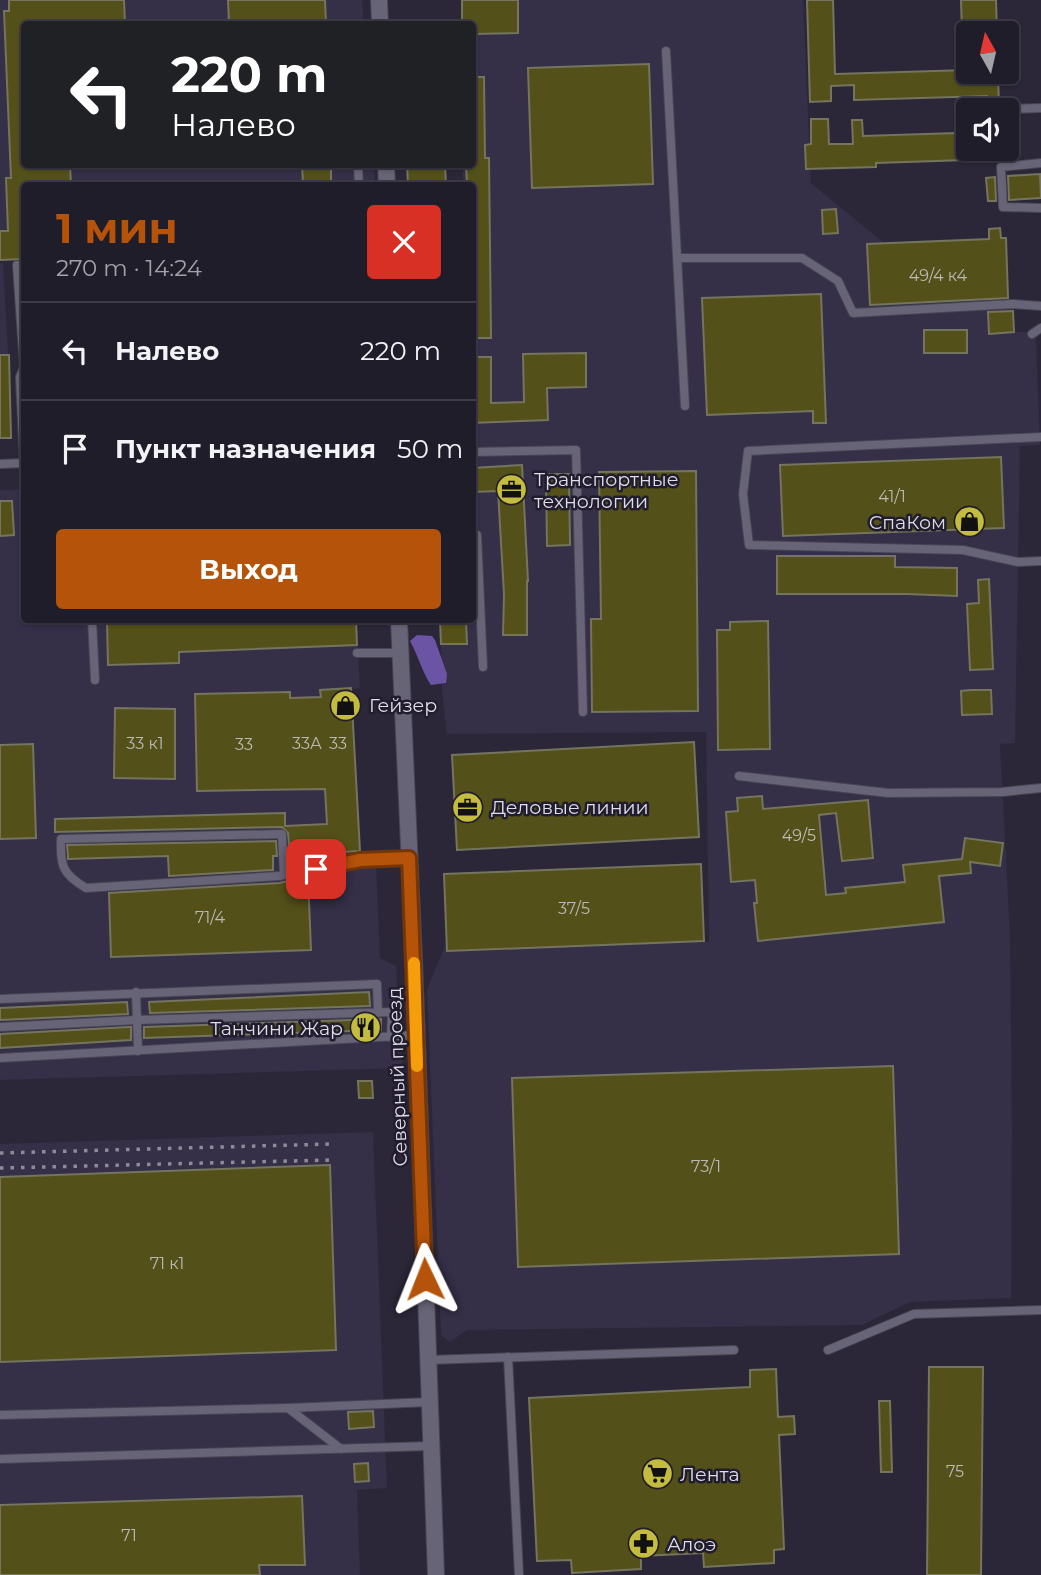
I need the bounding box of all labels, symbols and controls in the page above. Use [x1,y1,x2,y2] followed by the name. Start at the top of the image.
[956,21,1018,84] north arrow
[956,21,1019,161] map controls
[171,45,327,104] text: 220 m
[56,49,147,140] icon: left
[956,98,1019,161] button: sound
[171,105,296,144] text: Налево
[56,202,178,254] text: 1 мин
[367,205,441,279] button: close
[56,254,202,282] text: 270 m · 14:24
[909,266,968,285] house number: 49/4 к4
[56,332,94,370] icon: left
[115,335,219,367] text: Налево
[360,335,441,367] text: 220 m
[56,430,94,468] icon: arrive
[115,433,376,465] text: Пункт назначения
[397,433,463,465] text: 50 m
[534,468,679,513] place label: Транспортные технологии
[494,473,528,507] office icon: Транспортные технологии
[878,487,906,506] house number: 41/1
[952,505,986,539] shop icon: СпаКом
[869,511,946,534] place label: СпаКом
[56,529,441,609] button: Выход
[329,688,363,722] shop icon: Гейзер
[369,694,437,717] place label: Гейзер
[126,734,164,753] house number: 33 к1
[292,734,322,753] house number: 33А
[329,734,347,753] house number: 33
[235,735,253,754] house number: 33
[451,790,485,824] office icon: Деловые линии
[491,796,649,819] place label: Деловые линии
[782,826,816,845] house number: 49/5
[286,839,346,899] pin
[297,850,335,888] icon: arrive
[558,899,590,918] house number: 37/5
[195,908,226,927] house number: 71/4
[383,987,412,1167] street label: Северный проезд
[349,1011,383,1045] restaurant icon: Танчини Жар
[210,1017,343,1040] place label: Танчини Жар
[691,1157,721,1176] house number: 73/1
[388,1242,462,1316] position arrow
[150,1254,184,1273] house number: 71 к1
[640,1457,674,1491] supermarket icon: Лента
[946,1462,964,1481] house number: 75
[680,1463,740,1486] place label: Лента
[121,1526,137,1545] house number: 71
[627,1527,661,1561] pharmacy icon: Алоэ
[667,1533,716,1556] place label: Алоэ

